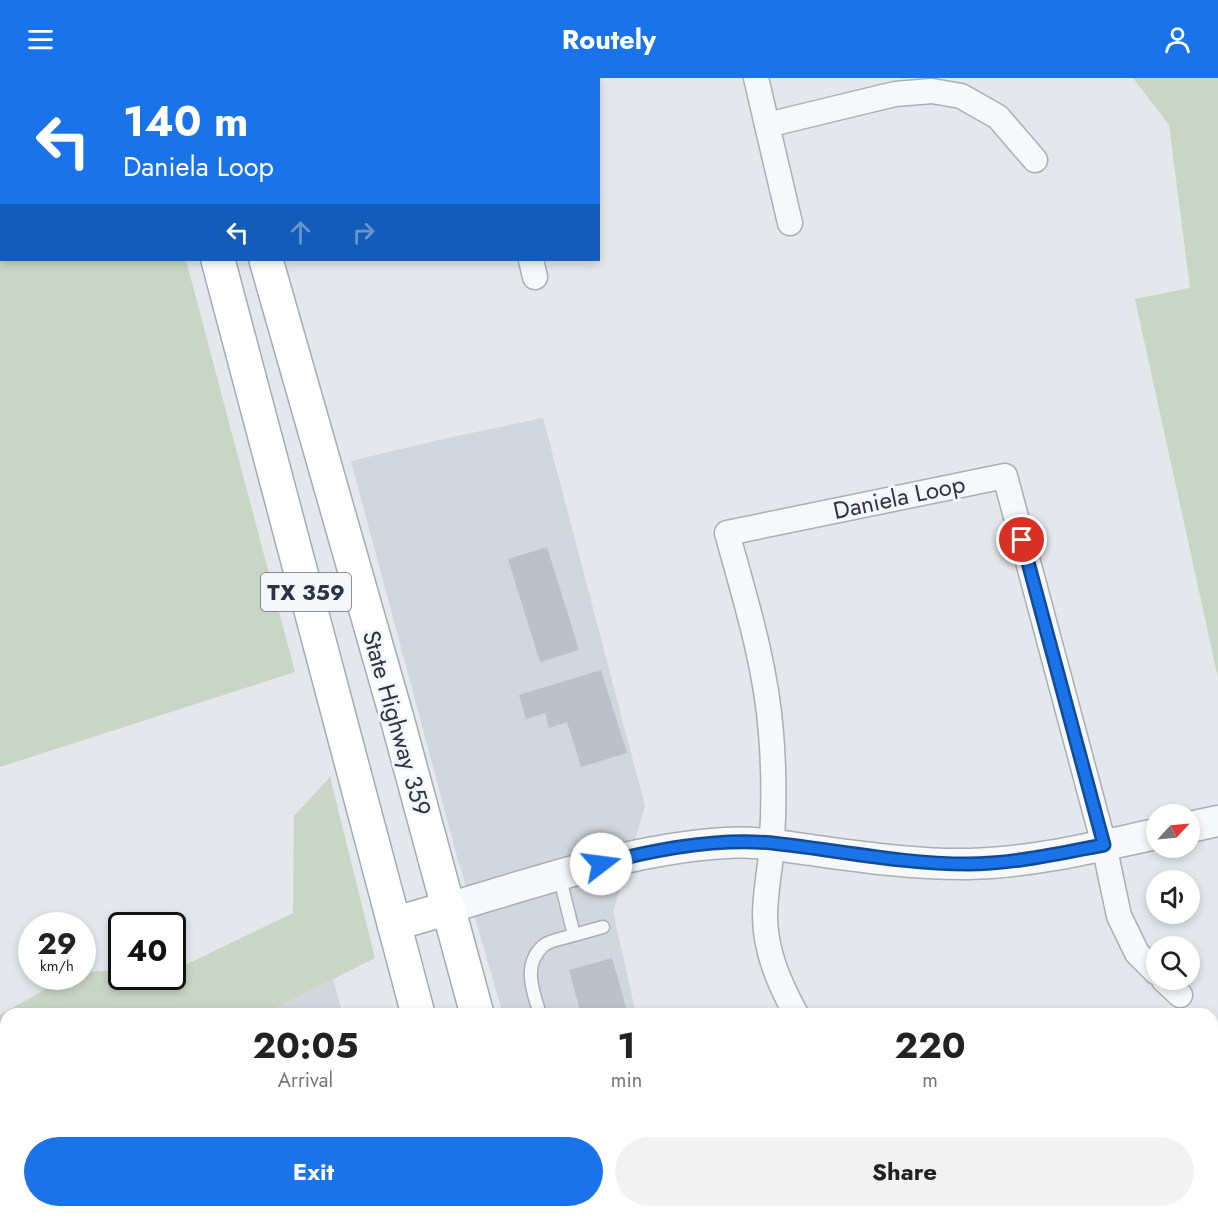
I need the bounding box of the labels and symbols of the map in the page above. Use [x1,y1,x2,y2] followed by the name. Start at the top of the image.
[830,466,968,528] street label: Daniela Loop
[996,514,1047,565] pin
[261,573,351,611] road number: TX 359
[354,626,440,820] street label: State Highway 359
[1146,804,1200,858] north arrow
[569,832,633,896] position arrow
[108,912,186,990] speed limit sign: 40

